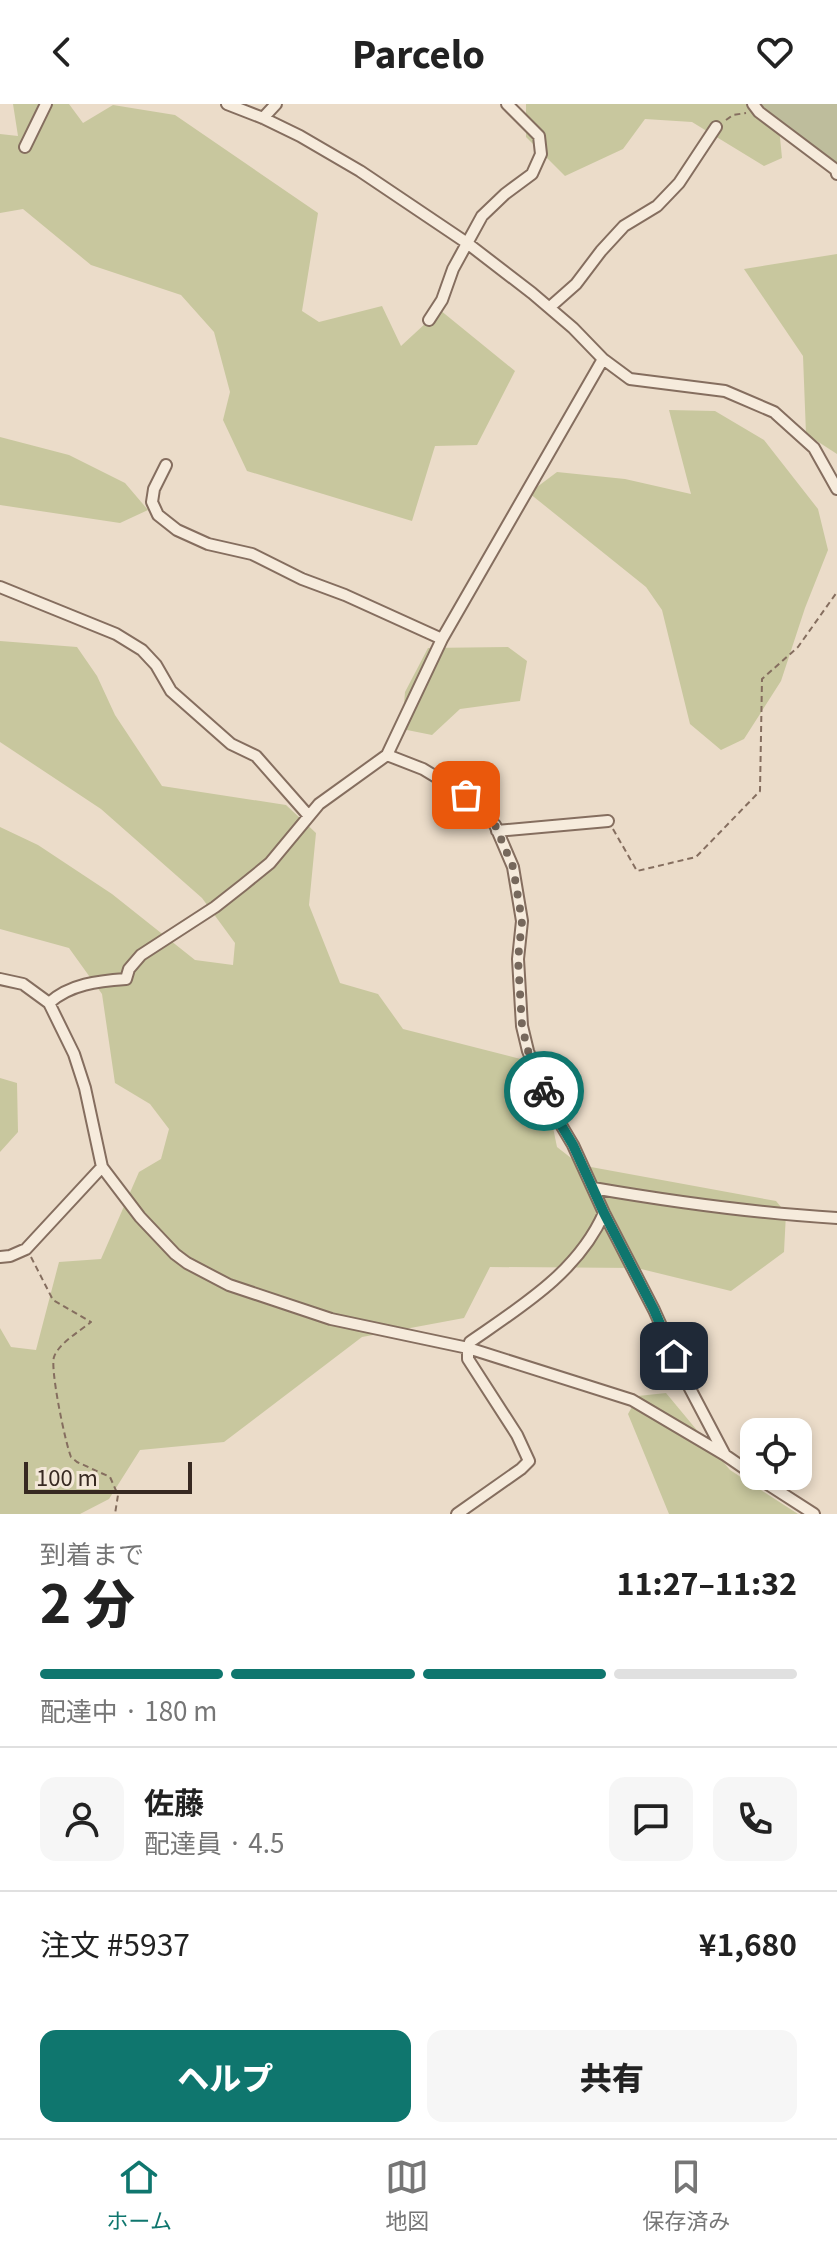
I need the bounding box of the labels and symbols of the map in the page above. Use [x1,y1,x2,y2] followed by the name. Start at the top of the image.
[432,761,500,829] pin
[504,1051,584,1131] courier
[640,1322,708,1390] pin
[24,1458,192,1494] scale bar

